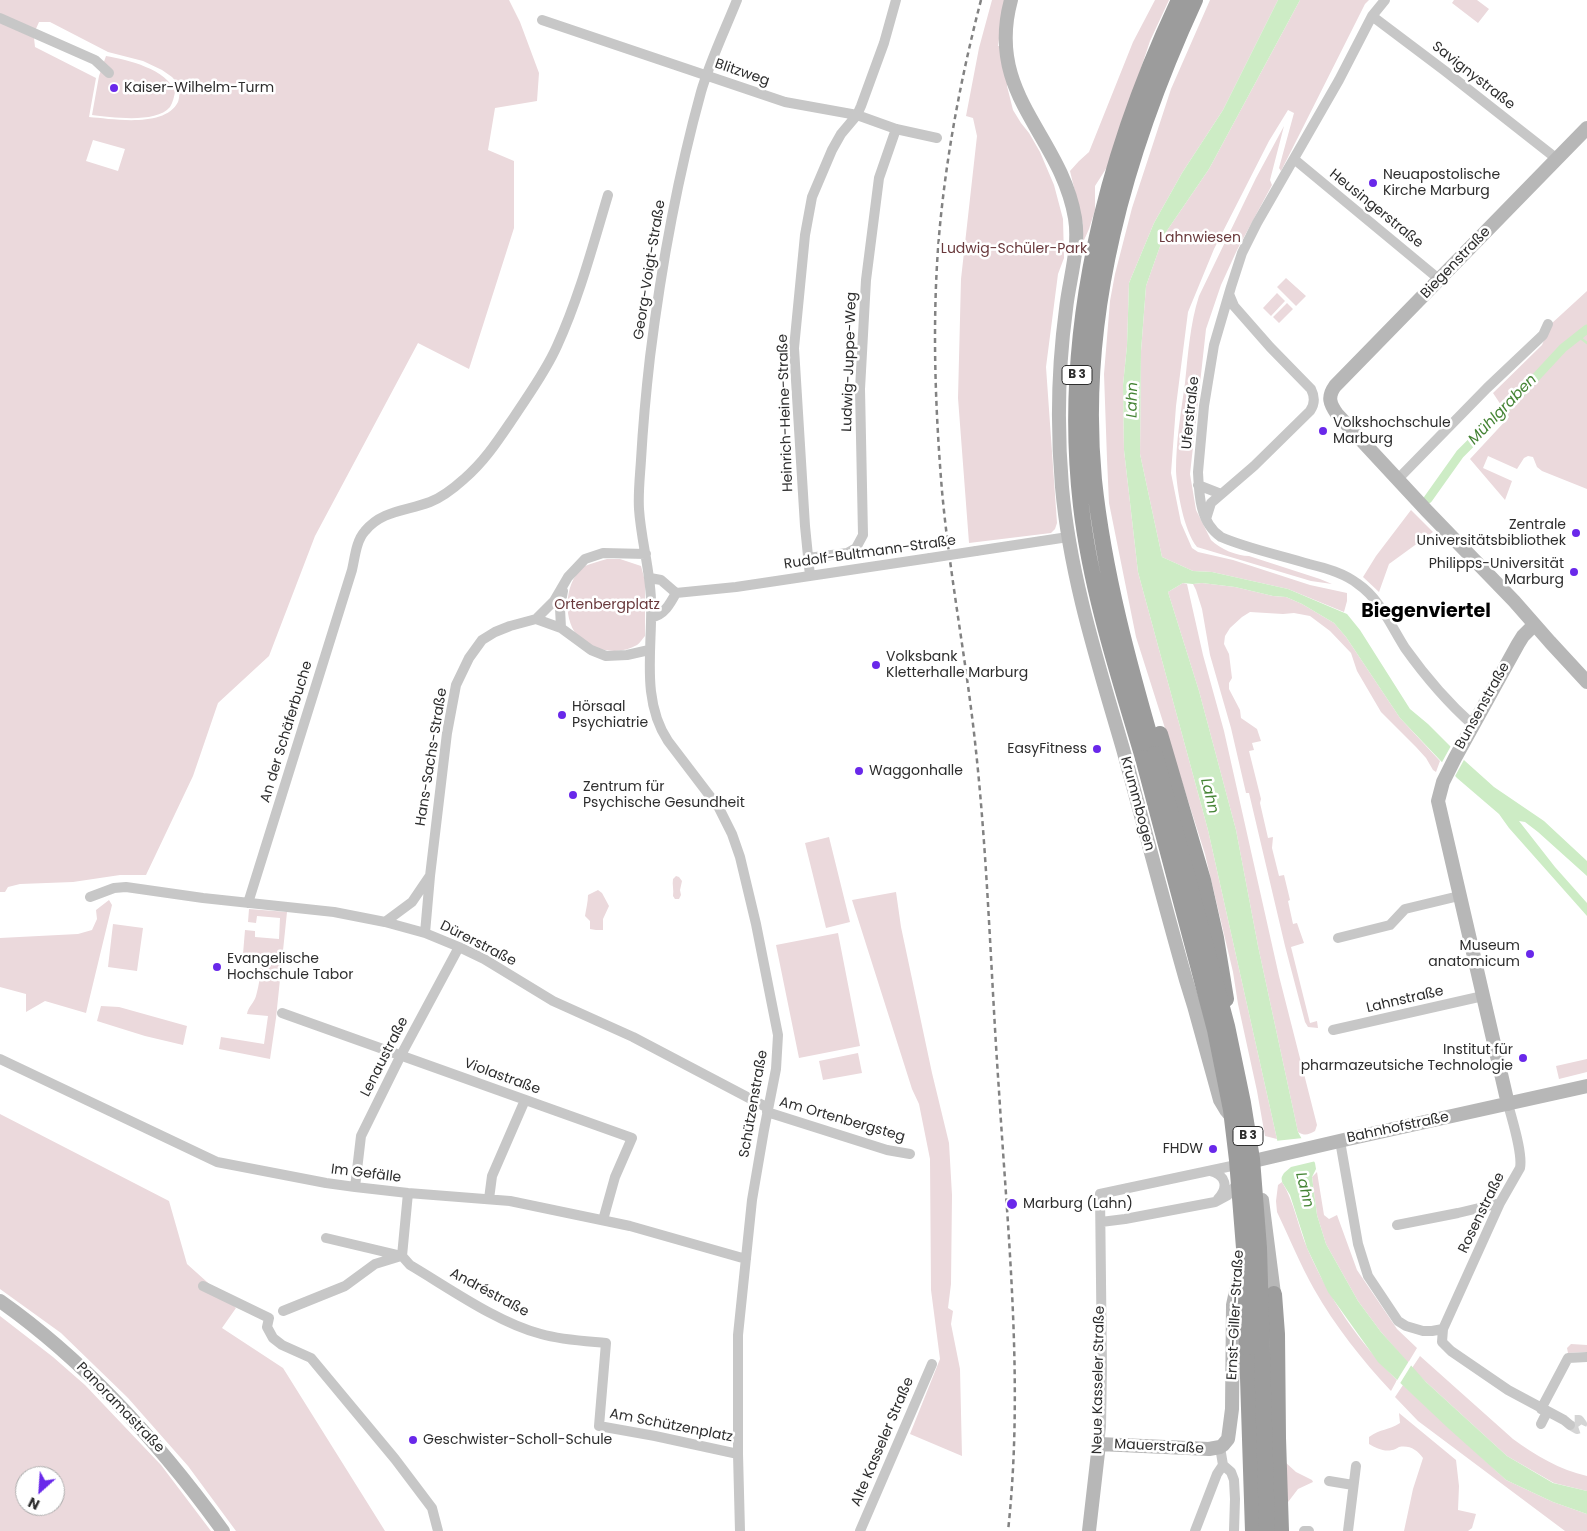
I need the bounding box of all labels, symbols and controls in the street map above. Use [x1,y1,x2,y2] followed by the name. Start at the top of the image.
[1428,38,1518,114] street label: Savignystraße
[713,56,771,90] street label: Blitzweg
[124,80,274,96] place label: Kaiser-Wilhelm-Turm
[108,82,120,94] marker: Kaiser-Wilhelm-Turm
[1326,166,1426,252] street label: Heusingerstraße
[1383,167,1500,200] place label: Neuapostolische Kirche Marburg
[1367,177,1379,189] marker: Neuapostolische Kirche Marburg
[631,199,669,341] street label: Georg-Voigt-Straße
[1418,224,1494,302] street label: Biegenstraße
[1159,230,1241,246] park label: Lahnwiesen
[941,241,1087,257] park label: Ludwig-Schüler-Park
[839,292,861,432] street label: Ludwig-Juppe-Weg
[775,334,797,492] street label: Heinrich-Heine-Straße
[1062,366,1092,384] road number: B 3
[1465,371,1541,449] water label: Mühlgraben
[1179,376,1203,450] street label: Uferstraße
[1124,382,1142,418] water label: Lahn
[1333,415,1451,448] place label: Volkshochschule Marburg
[1317,425,1329,437] marker: Volkshochschule Marburg
[1417,517,1566,550] place label: Zentrale Universitätsbibliothek
[1570,527,1582,539] marker: Zentrale Universitätsbibliothek
[783,533,957,573] street label: Rudolf-Bultmann-Straße
[1429,556,1564,588] place label: Philipps-Universität Marburg
[1568,566,1580,578] marker: Philipps-Universität Marburg
[554,597,660,613] park label: Ortenbergplatz
[1361,601,1491,623] district label: Biegenviertel
[886,649,1028,682] place label: Volksbank Kletterhalle Marburg
[257,659,317,805] street label: An der Schäferbuche
[870,659,882,671] marker: Volksbank Kletterhalle Marburg
[1452,660,1514,752] street label: Bunsenstraße
[413,687,451,827] street label: Hans-Sachs-Straße
[572,699,648,732] place label: Hörsaal Psychiatrie
[556,709,568,721] marker: Hörsaal Psychiatrie
[1007,741,1087,757] place label: EasyFitness
[1091,743,1103,755] marker: EasyFitness
[1116,755,1158,853] street label: Krummbogen
[869,763,963,779] place label: Waggonhalle
[853,765,865,777] marker: Waggonhalle
[1196,776,1222,816] water label: Lahn
[583,779,745,812] place label: Zentrum für Psychische Gesundheit
[567,789,579,801] marker: Zentrum für Psychische Gesundheit
[437,918,519,970] street label: Dürerstraße
[1428,938,1520,970] place label: Museum anatomicum
[1524,948,1536,960] marker: Museum anatomicum
[227,951,353,984] place label: Evangelische Hochschule Tabor
[211,961,223,973] marker: Evangelische Hochschule Tabor
[1365,983,1445,1017] street label: Lahnstraße
[358,1014,412,1100] street label: Lenaustraße
[1301,1042,1513,1074] place label: Institut für pharmazeutsiche Technologie
[736,1049,772,1159] street label: Schützenstraße
[1517,1052,1529,1064] marker: Institut für pharmazeutsiche Technologie
[462,1055,542,1099] street label: Violastraße
[777,1094,907,1146] street label: Am Ortenbergsteg
[1345,1109,1451,1147] street label: Bahnhofstraße
[1233,1126,1263,1146] road number: B 3
[1163,1141,1203,1157] place label: FHDW
[1207,1143,1219,1155] marker: FHDW
[330,1161,402,1187] street label: Im Gefälle
[1291,1170,1317,1210] water label: Lahn
[1455,1170,1509,1256] street label: Rosenstraße
[1023,1196,1133,1212] place label: Marburg (Lahn)
[1005,1197,1019,1211] marker: Marburg (Lahn)
[1224,1249,1248,1381] street label: Ernst-Giller-Straße
[447,1265,531,1321] street label: Andréstraße
[1089,1306,1109,1454] street label: Neue Kasseler Straße
[72,1359,168,1457] street label: Panoramastraße
[848,1375,918,1509] street label: Alte Kasseler Straße
[608,1406,734,1446] street label: Am Schützenplatz
[423,1432,612,1448] place label: Geschwister-Scholl-Schule
[407,1434,419,1446] marker: Geschwister-Scholl-Schule
[1114,1436,1204,1458] street label: Mauerstraße
[15,1466,65,1516] north arrow
[25,1492,43,1515] text: N

